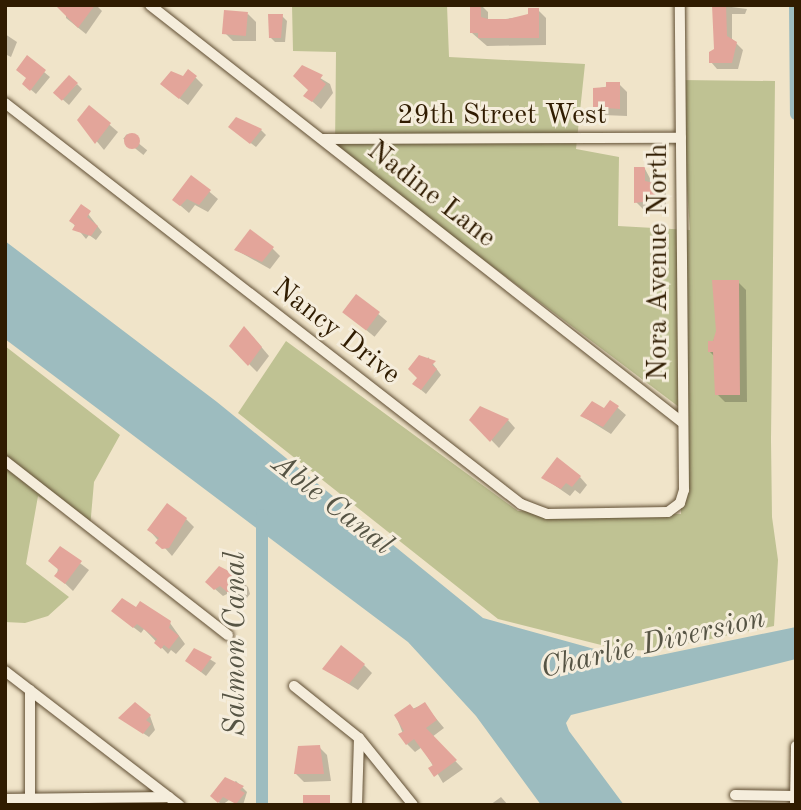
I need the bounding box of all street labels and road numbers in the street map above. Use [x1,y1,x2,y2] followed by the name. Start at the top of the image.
[397,99,607,133] street label: 29th Street West
[360,134,502,256] street label: Nadine Lane
[642,143,676,381] street label: Nora Avenue North
[266,272,406,392] street label: Nancy Drive

